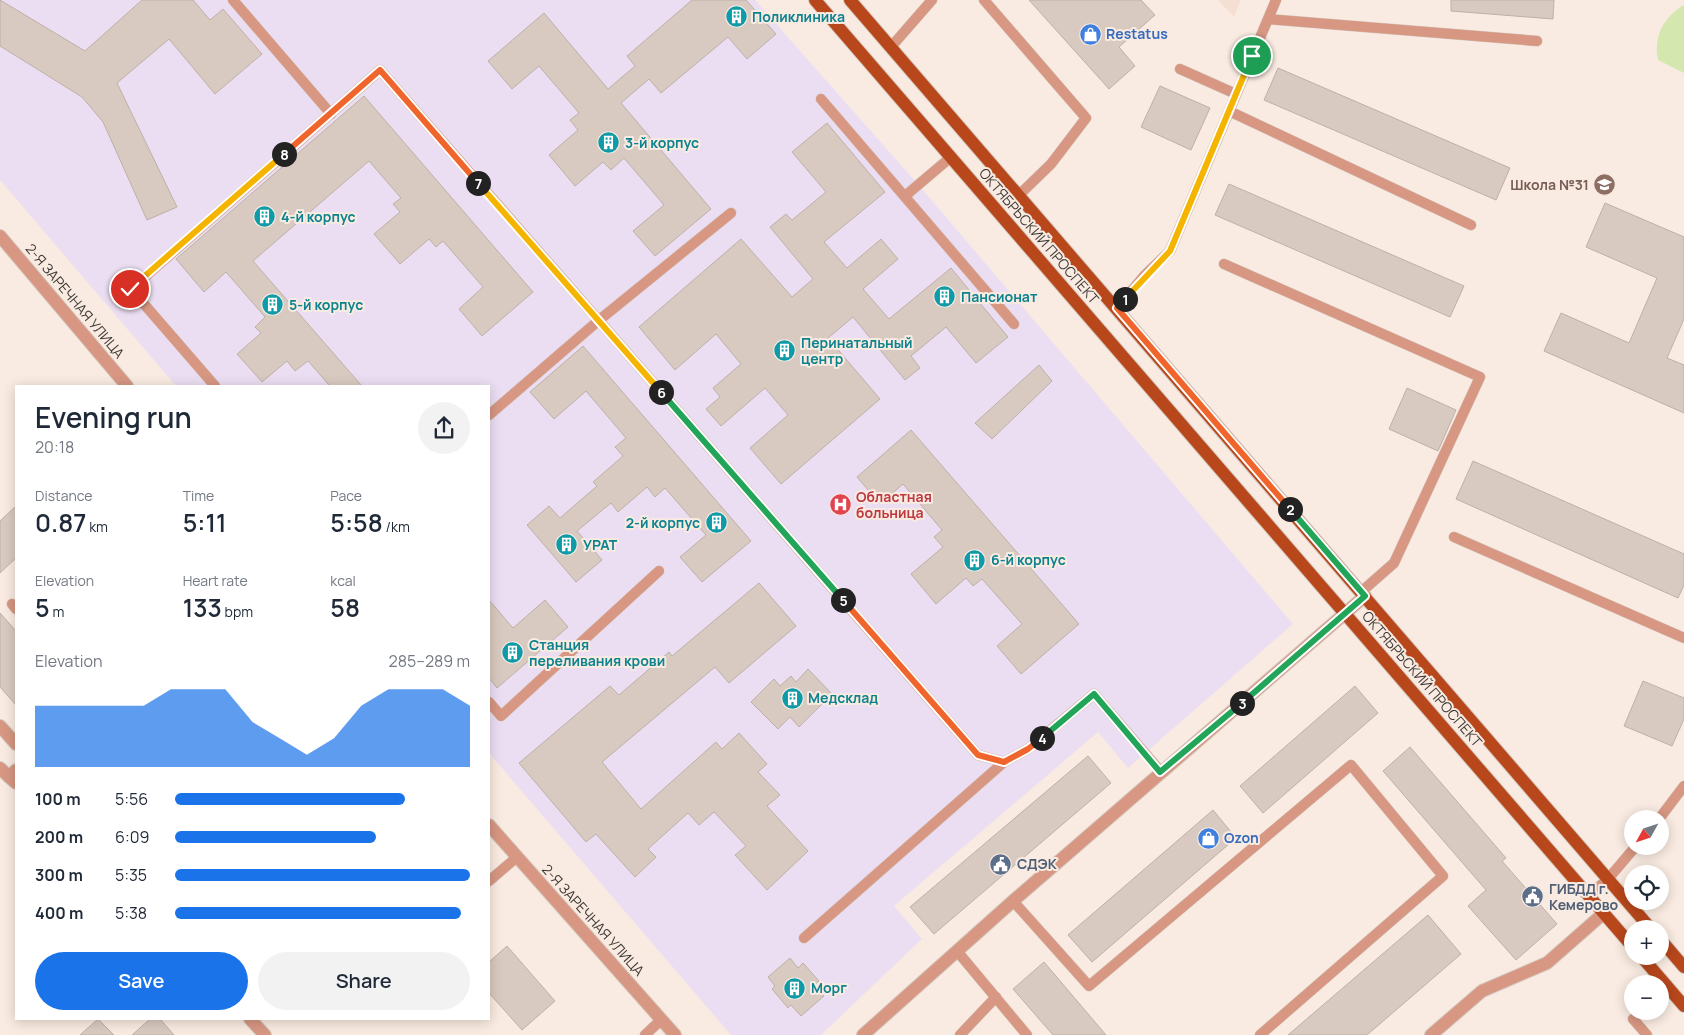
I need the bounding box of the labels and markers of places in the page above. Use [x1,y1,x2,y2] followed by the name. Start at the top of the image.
[724,5,748,29] building icon: Поликлиника
[752,7,845,26] place label: Поликлиника
[1078,22,1102,46] shop icon: Restatus
[1106,24,1168,43] place label: Restatus
[1231,35,1273,77] pin
[597,131,621,155] building icon: 3-й корпус
[625,133,699,152] place label: 3-й корпус
[272,142,296,166] pin: 8
[466,170,490,196] pin: 7
[1593,173,1617,197] school or university icon: Школа №31
[1510,175,1589,194] place label: Школа №31
[253,205,277,229] building icon: 4-й корпус
[281,207,356,226] place label: 4-й корпус
[109,268,151,310] pin
[933,285,957,309] building icon: Пансионат
[1112,286,1138,312] pin: 1
[961,287,1038,306] place label: Пансионат
[261,293,285,317] building icon: 5-й корпус
[289,295,363,314] place label: 5-й корпус
[801,333,913,368] place label: Перинатальный центр
[773,339,797,363] building icon: Перинатальный центр
[648,380,674,404] pin: 6
[856,487,932,522] place label: Областная больница
[828,493,852,517] hospital icon: Областная больница
[1278,496,1302,522] pin: 2
[704,511,728,535] building icon: 2-й корпус
[626,513,700,532] place label: 2-й корпус
[555,533,579,557] building icon: УРАТ
[583,535,618,554] place label: УРАТ
[963,548,987,572] building icon: 6-й корпус
[991,550,1066,569] place label: 6-й корпус
[830,588,856,612] pin: 5
[529,635,665,670] place label: Станция переливания крови
[501,641,525,665] building icon: Станция переливания крови
[780,686,804,710] building icon: Медсклад
[808,688,878,707] place label: Медсклад
[1230,690,1254,716] pin: 3
[1030,726,1054,750] pin: 4
[1196,826,1220,850] shop icon: Ozon
[1224,828,1259,847] place label: Ozon
[989,852,1013,876] public building icon: СДЭК
[1017,854,1058,873] place label: СДЭК
[1549,879,1619,914] place label: ГИБДД г. Кемерово
[1521,885,1545,909] public building icon: ГИБДД г. Кемерово
[783,976,807,1000] building icon: Морг
[811,978,847,997] place label: Морг

